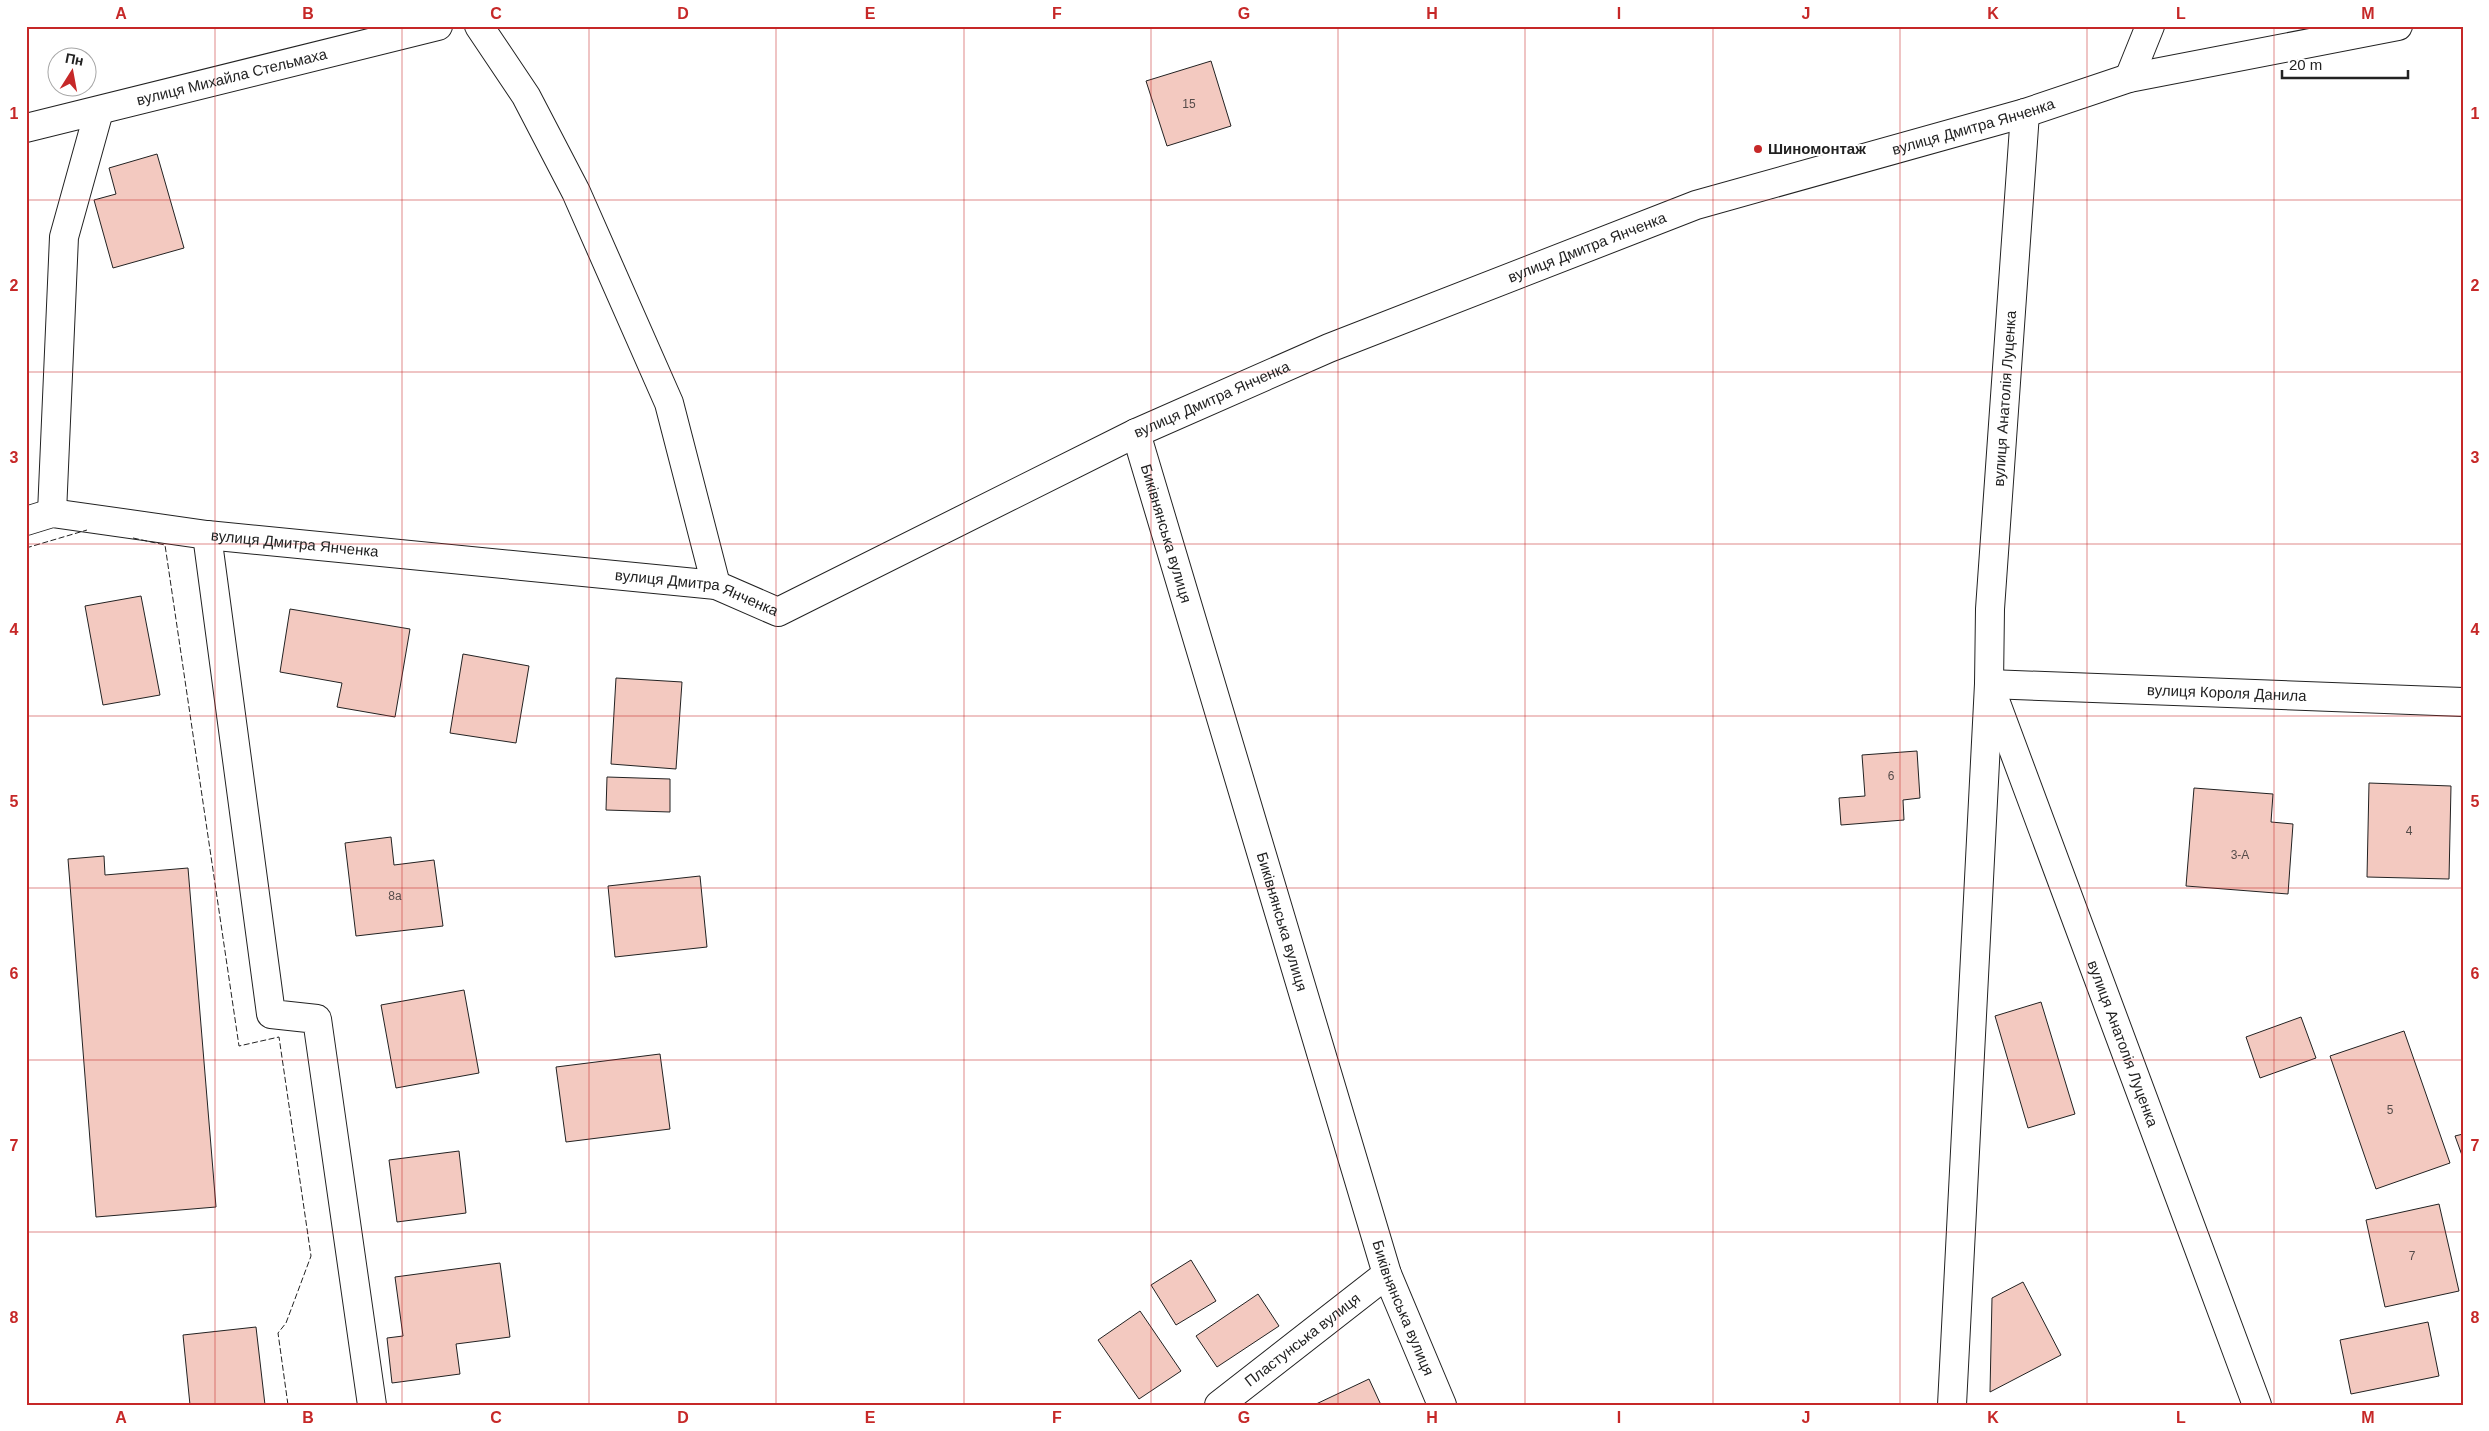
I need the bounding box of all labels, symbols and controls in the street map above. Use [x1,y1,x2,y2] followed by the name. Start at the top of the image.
[115,5,127,22] text: A
[302,5,314,22] text: B
[490,5,502,22] text: C
[677,5,689,22] text: D
[865,5,876,22] text: E
[1052,5,1062,22] text: F
[1238,5,1250,22] text: G
[1426,5,1438,22] text: H
[1617,5,1621,22] text: I
[1802,5,1810,22] text: J
[1987,5,1999,22] text: K
[2176,5,2186,22] text: L
[2361,5,2375,22] text: M
[135,45,329,108] street label: вулиця Михайла Стельмаха
[48,48,98,98] north arrow
[2282,48,2408,80] scale bar
[64,50,85,69] text: Пн
[2289,56,2322,73] text: 20 m
[1890,94,2057,158] street label: вулиця Дмитра Янченка
[1182,97,1196,111] house number: 15
[10,105,19,122] text: 1
[2471,105,2480,122] text: 1
[1768,140,1866,157] place label: Шиномонтаж
[1752,143,1764,155] marker: Шиномонтаж
[1505,208,1669,285] street label: вулиця Дмитра Янченка
[10,277,19,294] text: 2
[2471,277,2480,294] text: 2
[1990,309,2019,487] street label: вулиця Анатолія Луценка
[1131,357,1293,441] street label: вулиця Дмитра Янченка
[10,449,19,466] text: 3
[2471,449,2480,466] text: 3
[1138,462,1195,605] street label: Биківнянська вулиця
[210,526,380,560] street label: вулиця Дмитра Янченка
[614,566,782,619] street label: вулиця Дмитра Янченка
[10,621,19,638] text: 4
[2471,621,2480,638] text: 4
[2147,681,2308,704] street label: вулиця Короля Данила
[1888,769,1895,783] house number: 6
[10,793,19,810] text: 5
[2471,793,2480,810] text: 5
[2406,824,2413,838] house number: 4
[2231,848,2249,862] house number: 3-А
[1254,850,1311,993] street label: Биківнянська вулиця
[388,889,402,903] house number: 8а
[2084,958,2162,1130] street label: вулиця Анатолія Луценка
[10,965,19,982] text: 6
[2471,965,2480,982] text: 6
[2387,1103,2394,1117] house number: 5
[10,1137,19,1154] text: 7
[2471,1137,2480,1154] text: 7
[1369,1238,1438,1378] street label: Биківнянська вулиця
[2409,1249,2416,1263] house number: 7
[1241,1289,1363,1390] street label: Пластунська вулиця
[10,1309,19,1326] text: 8
[2471,1309,2480,1326] text: 8
[115,1409,127,1426] text: A
[302,1409,314,1426] text: B
[490,1409,502,1426] text: C
[677,1409,689,1426] text: D
[865,1409,876,1426] text: E
[1052,1409,1062,1426] text: F
[1238,1409,1250,1426] text: G
[1426,1409,1438,1426] text: H
[1617,1409,1621,1426] text: I
[1802,1409,1810,1426] text: J
[1987,1409,1999,1426] text: K
[2176,1409,2186,1426] text: L
[2361,1409,2375,1426] text: M

